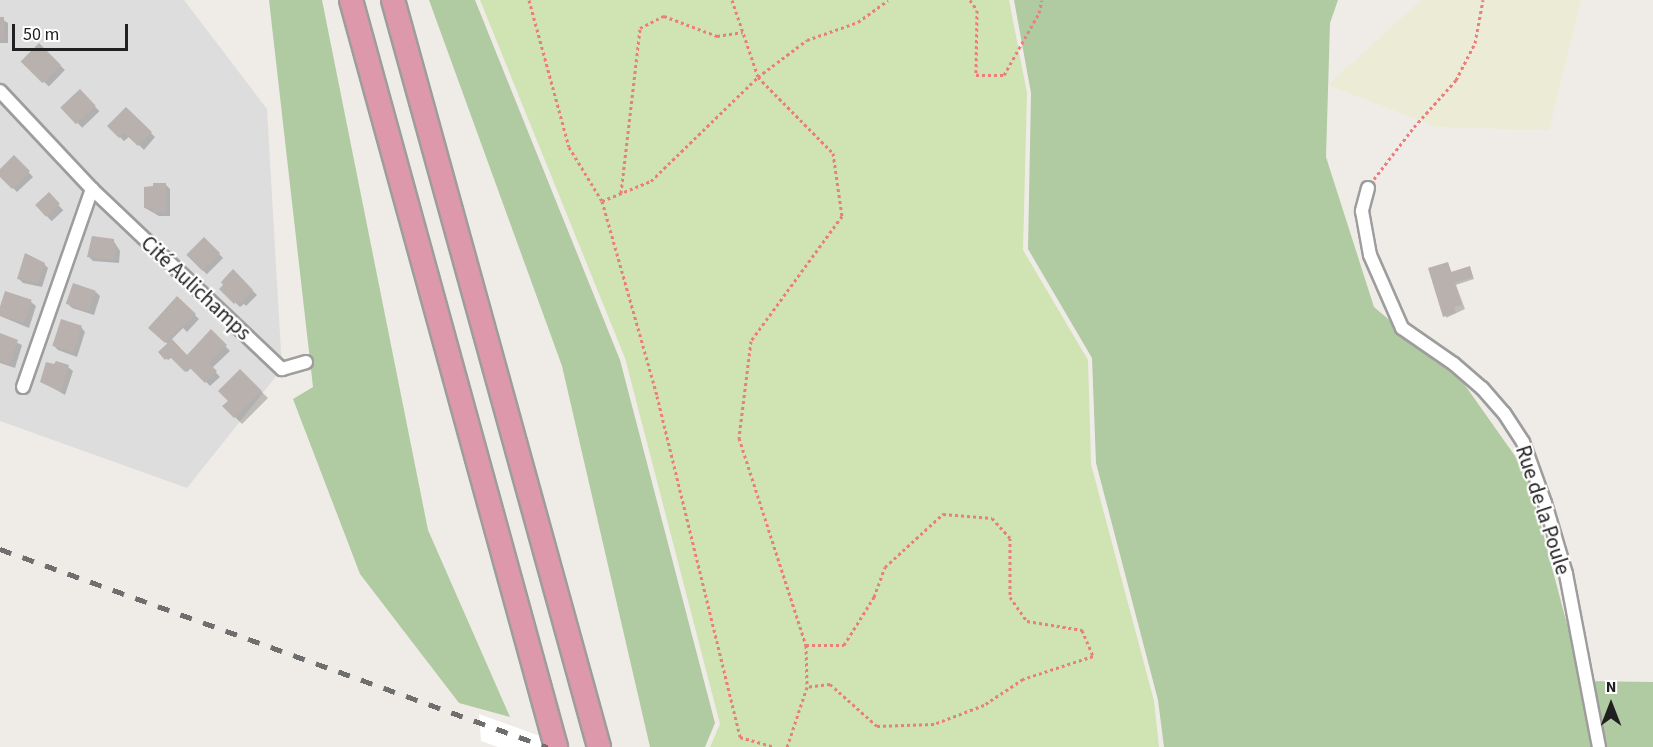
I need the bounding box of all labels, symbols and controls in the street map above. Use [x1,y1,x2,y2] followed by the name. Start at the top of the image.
[15,12,130,50] scale bar
[23,22,59,47] text: 50 m
[136,231,256,345] street label: Cité Aulichamps
[1510,442,1576,578] street label: Rue de la Poule
[1581,675,1641,735] north arrow
[1606,676,1616,698] text: N

